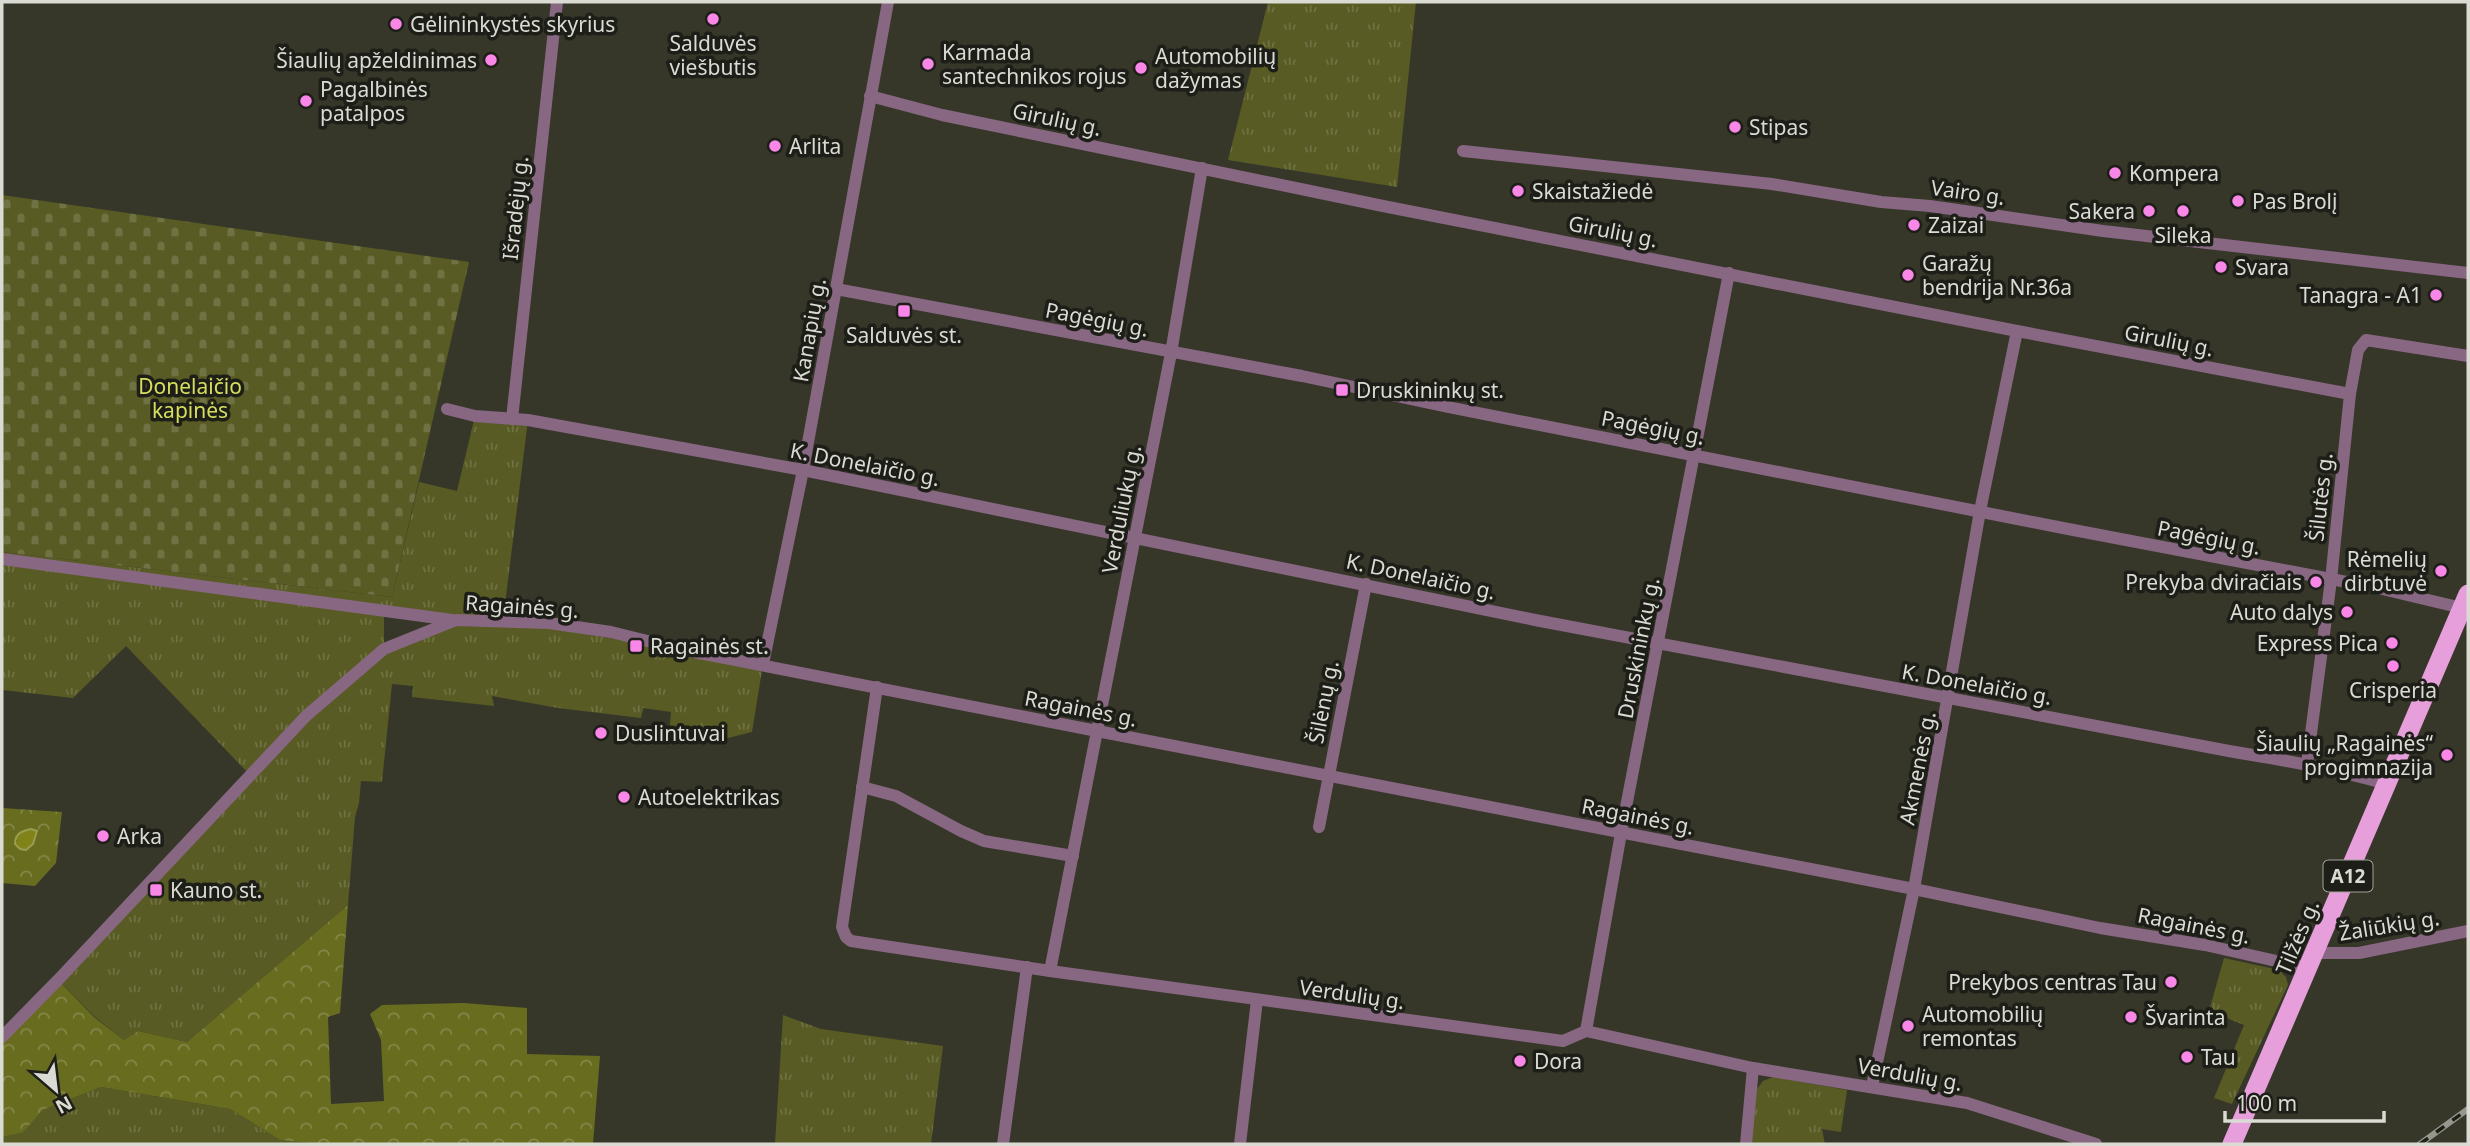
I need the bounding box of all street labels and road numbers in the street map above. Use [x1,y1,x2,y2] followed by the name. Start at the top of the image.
[1010,96,1104,142] street label: Girulių g.
[496,155,534,261] street label: Išradėjų g.
[1929,173,2007,211] street label: Vairo g.
[1566,209,1660,253] street label: Girulių g.
[786,276,832,384] street label: Kanapių g.
[1043,295,1151,343] street label: Pagėgių g.
[2122,318,2216,362] street label: Girulių g.
[1599,403,1707,451] street label: Pagėgių g.
[788,436,942,492] street label: K. Donelaičio g.
[1095,442,1147,576] street label: Verduliukų g.
[2301,451,2339,543] street label: Šilutės g.
[2155,513,2263,561] street label: Pagėgių g.
[1344,547,1498,605] street label: K. Donelaičio g.
[1611,575,1665,721] street label: Druskininkų g.
[464,588,580,624] street label: Ragainės g.
[1900,657,2054,711] street label: K. Donelaičio g.
[1301,658,1345,746] street label: Šilėnų g.
[1022,683,1140,733] street label: Ragainės g.
[1892,709,1942,827] street label: Akmenės g.
[1579,791,1697,841] street label: Ragainės g.
[2324,860,2372,891] road number: A12
[2269,895,2325,979] street label: Tilžės g.
[2135,900,2253,950] street label: Ragainės g.
[2337,903,2441,947] street label: Žaliūkių g.
[1298,973,1406,1015] street label: Verdulių g.
[1855,1051,1965,1097] street label: Verdulių g.

